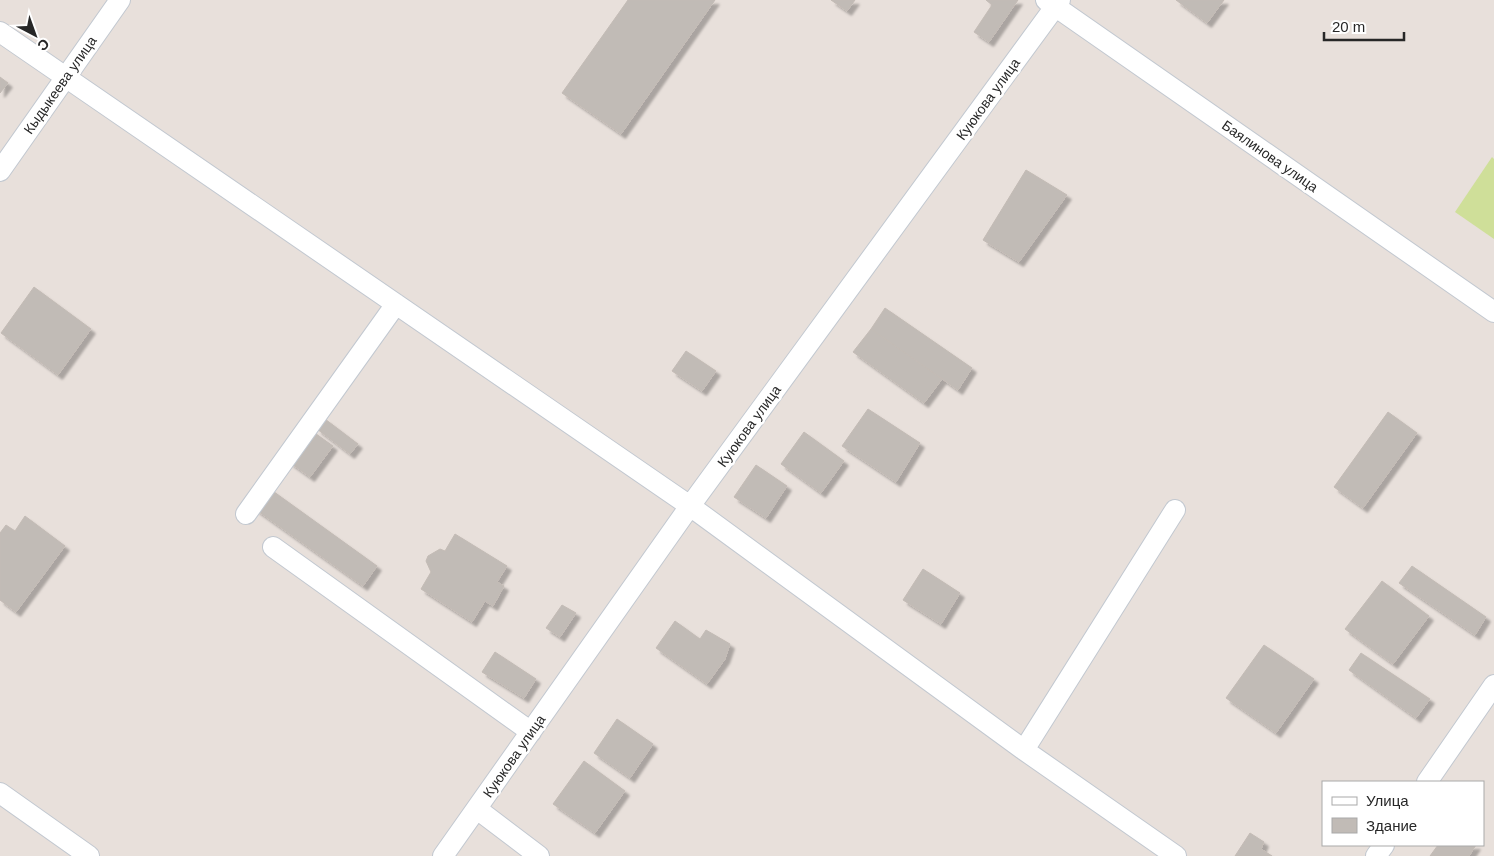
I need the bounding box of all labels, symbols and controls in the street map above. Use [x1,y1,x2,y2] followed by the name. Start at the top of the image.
[10,10,60,60] north arrow
[1324,10,1404,42] scale bar
[1332,18,1365,35] text: 20 m
[20,33,100,137] street label: Кыдыкеева улица
[34,35,53,54] text: С
[953,55,1023,143] street label: Куюкова улица
[1219,117,1321,195] street label: Баялинова улица
[714,382,784,470] street label: Куюкова улица
[480,711,549,800] street label: Куюкова улица
[1322,781,1484,846] legend
[1366,792,1409,809] text: Улица
[1366,817,1417,834] text: Здание

